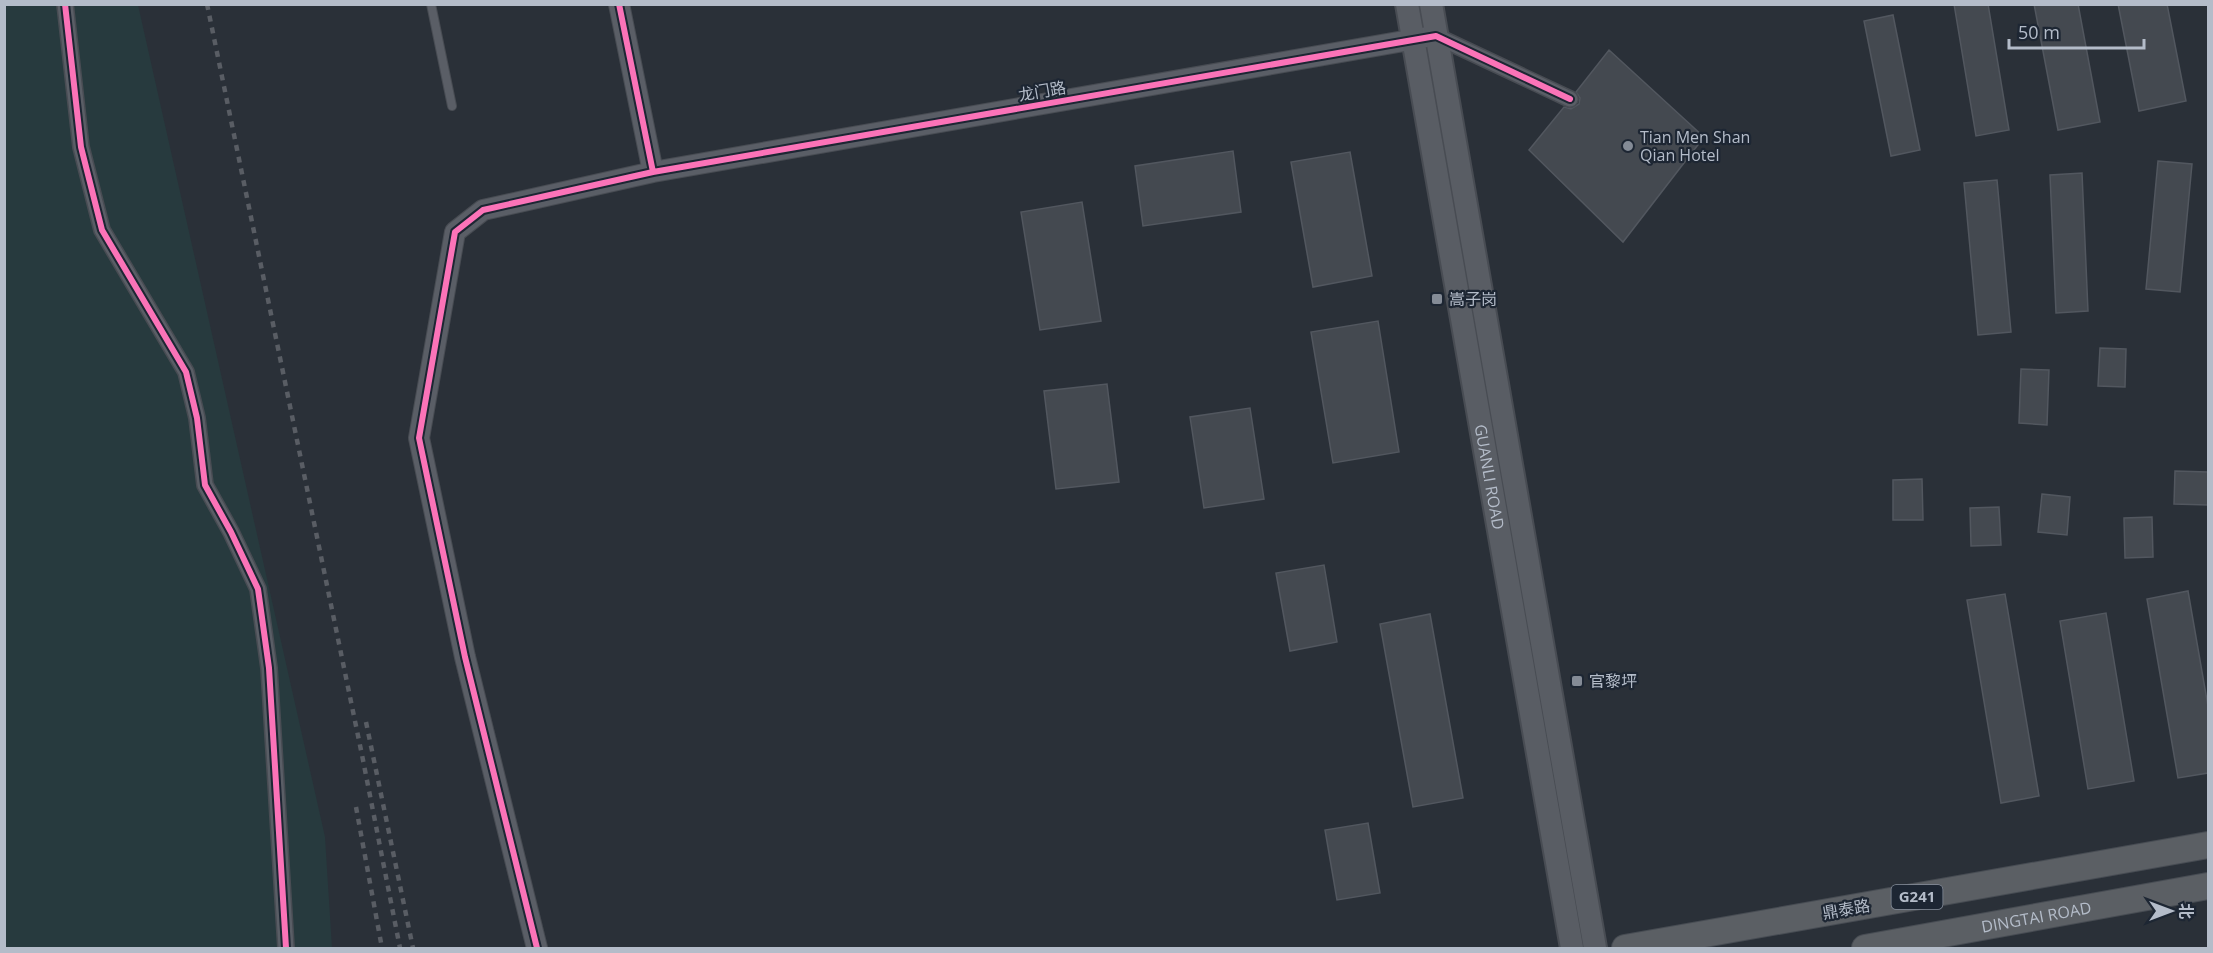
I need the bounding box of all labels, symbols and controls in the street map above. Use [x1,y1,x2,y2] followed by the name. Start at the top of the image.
[2009,12,2144,50] scale bar
[2018,20,2060,44] text: 50 m
[1016,76,1068,106] street label: 龙门路
[1640,126,1750,166] place label: Tian Men Shan Qian Hotel
[1621,139,1635,153] marker: Tian Men Shan Qian Hotel
[1449,288,1497,310] place label: 嵩子岗
[1430,292,1444,306] marker: 嵩子岗
[1470,422,1510,531] street label: GUANLI ROAD
[1589,670,1637,692] place label: 官黎坪
[1570,674,1584,688] marker: 官黎坪
[2141,881,2201,941] north arrow
[1892,885,1942,909] road number: G241
[1820,894,1872,924] street label: 鼎泰路
[1979,896,2093,938] street label: DINGTAI ROAD
[2175,903,2197,919] text: 北

